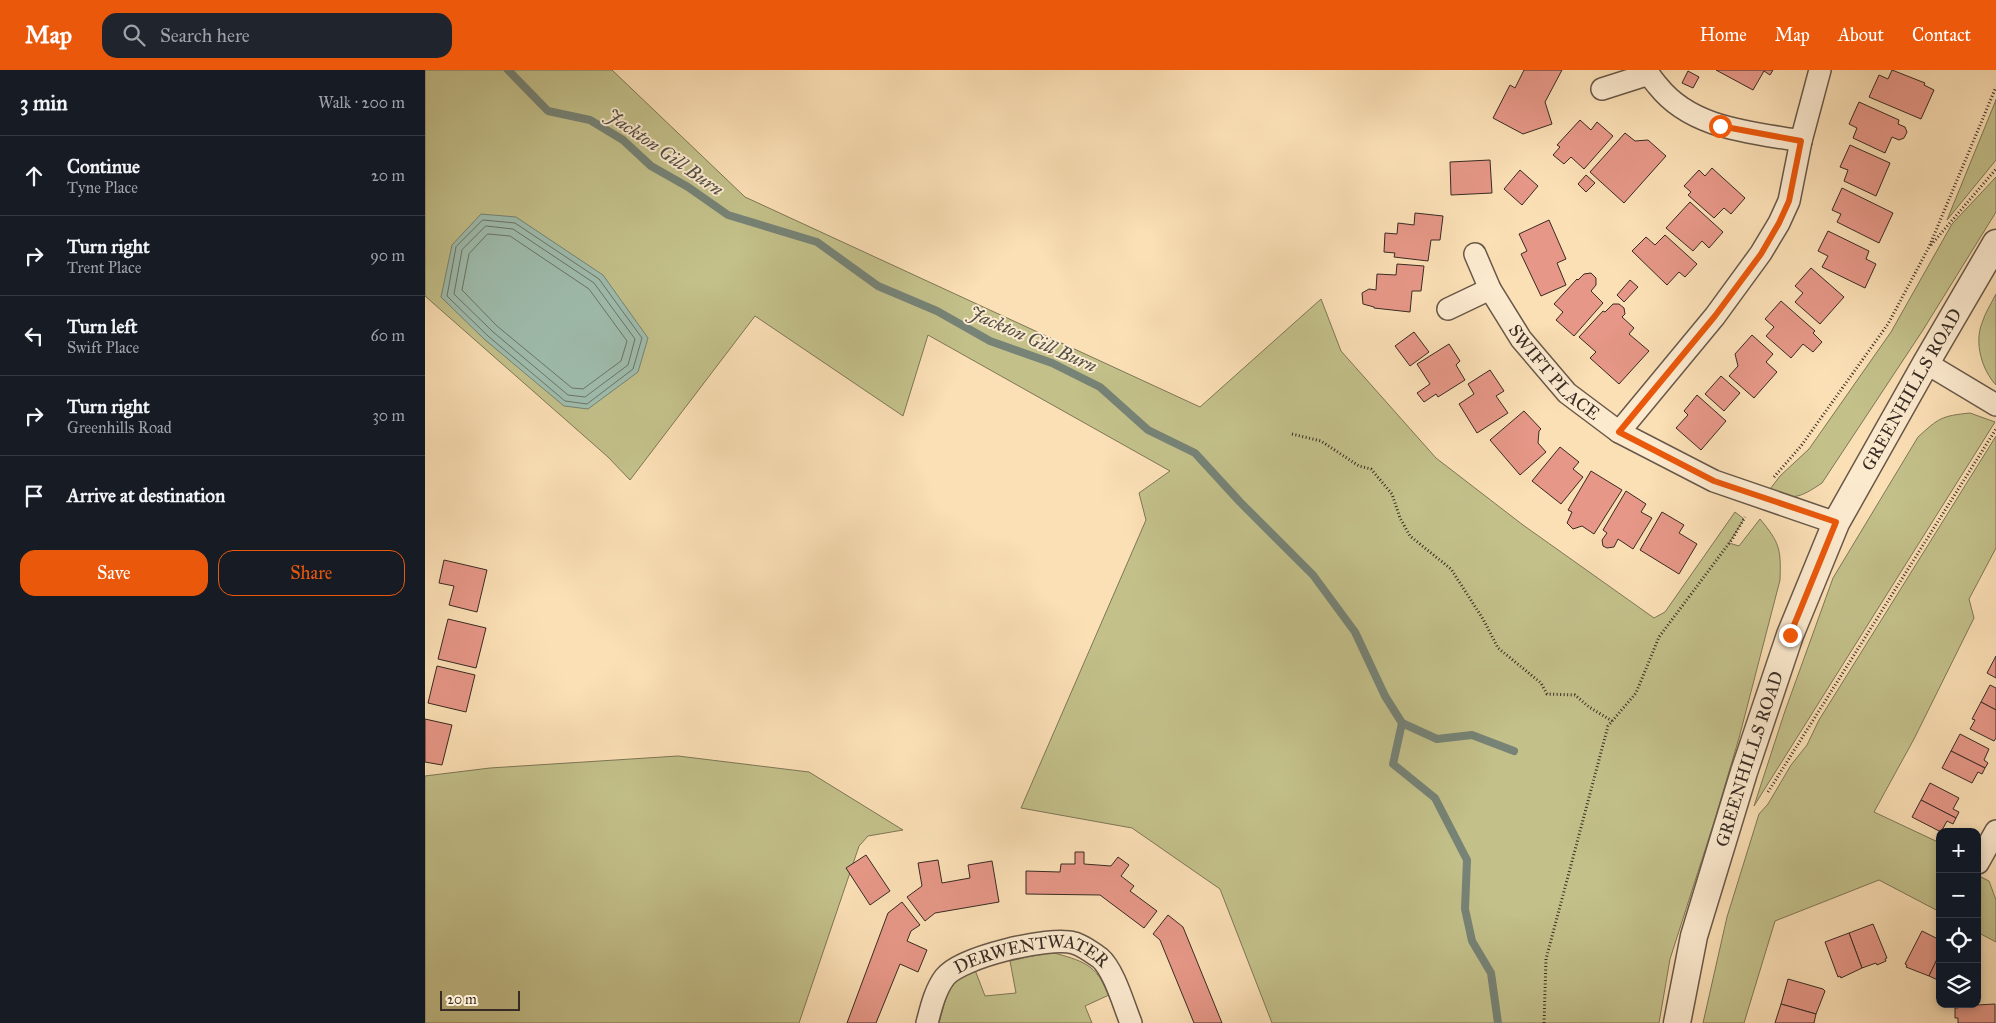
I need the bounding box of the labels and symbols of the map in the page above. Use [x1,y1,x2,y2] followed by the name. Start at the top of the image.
[601,103,728,201] water label: Jackton Gill Burn
[1709,115,1732,138] route start
[965,300,1101,377] water label: Jackton Gill Burn
[1857,304,1966,475] street label: GREENHILLS ROAD
[1504,320,1604,425] street label: SWIFT PLACE
[1779,624,1802,647] route end
[1711,668,1788,850] street label: GREENHILLS ROAD
[950,930,1115,978] text: DERWENTWATER
[948,962,1110,984] street label: DERWENTWATER
[440,988,520,1011] scale bar

